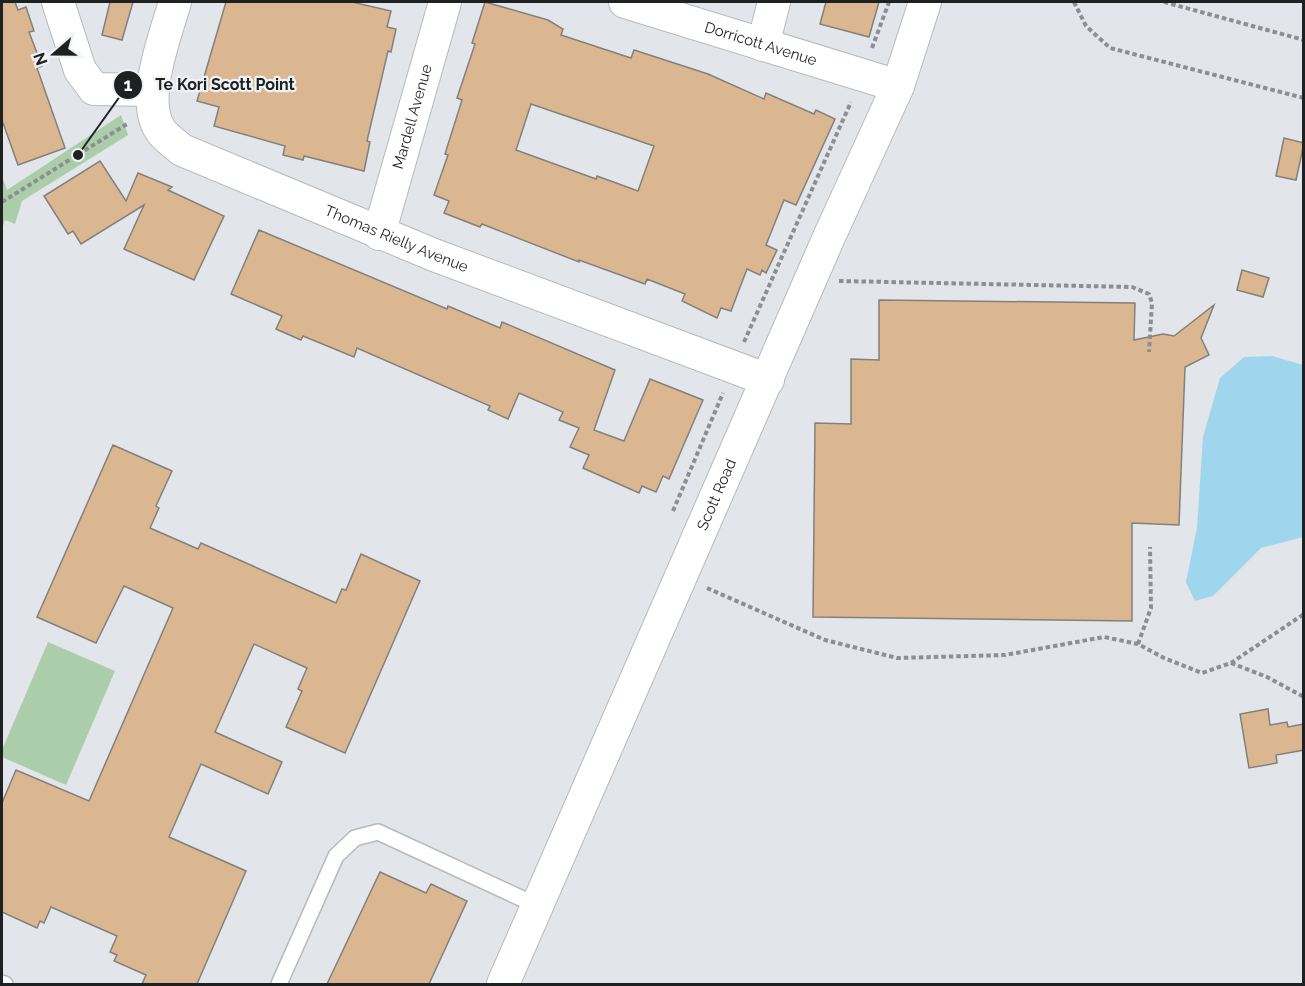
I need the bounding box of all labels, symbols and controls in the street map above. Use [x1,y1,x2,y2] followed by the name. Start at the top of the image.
[702,18,819,70] street label: Dorricott Avenue
[24,24,84,84] north arrow
[29,50,51,68] text: N
[389,62,436,171] street label: Mardell Avenue
[113,68,306,102] callout: Te Kori Scott Point
[124,74,133,95] text: 1
[155,75,295,94] text: Te Kori Scott Point
[322,201,471,276] street label: Thomas Rielly Avenue
[693,456,740,533] street label: Scott Road

